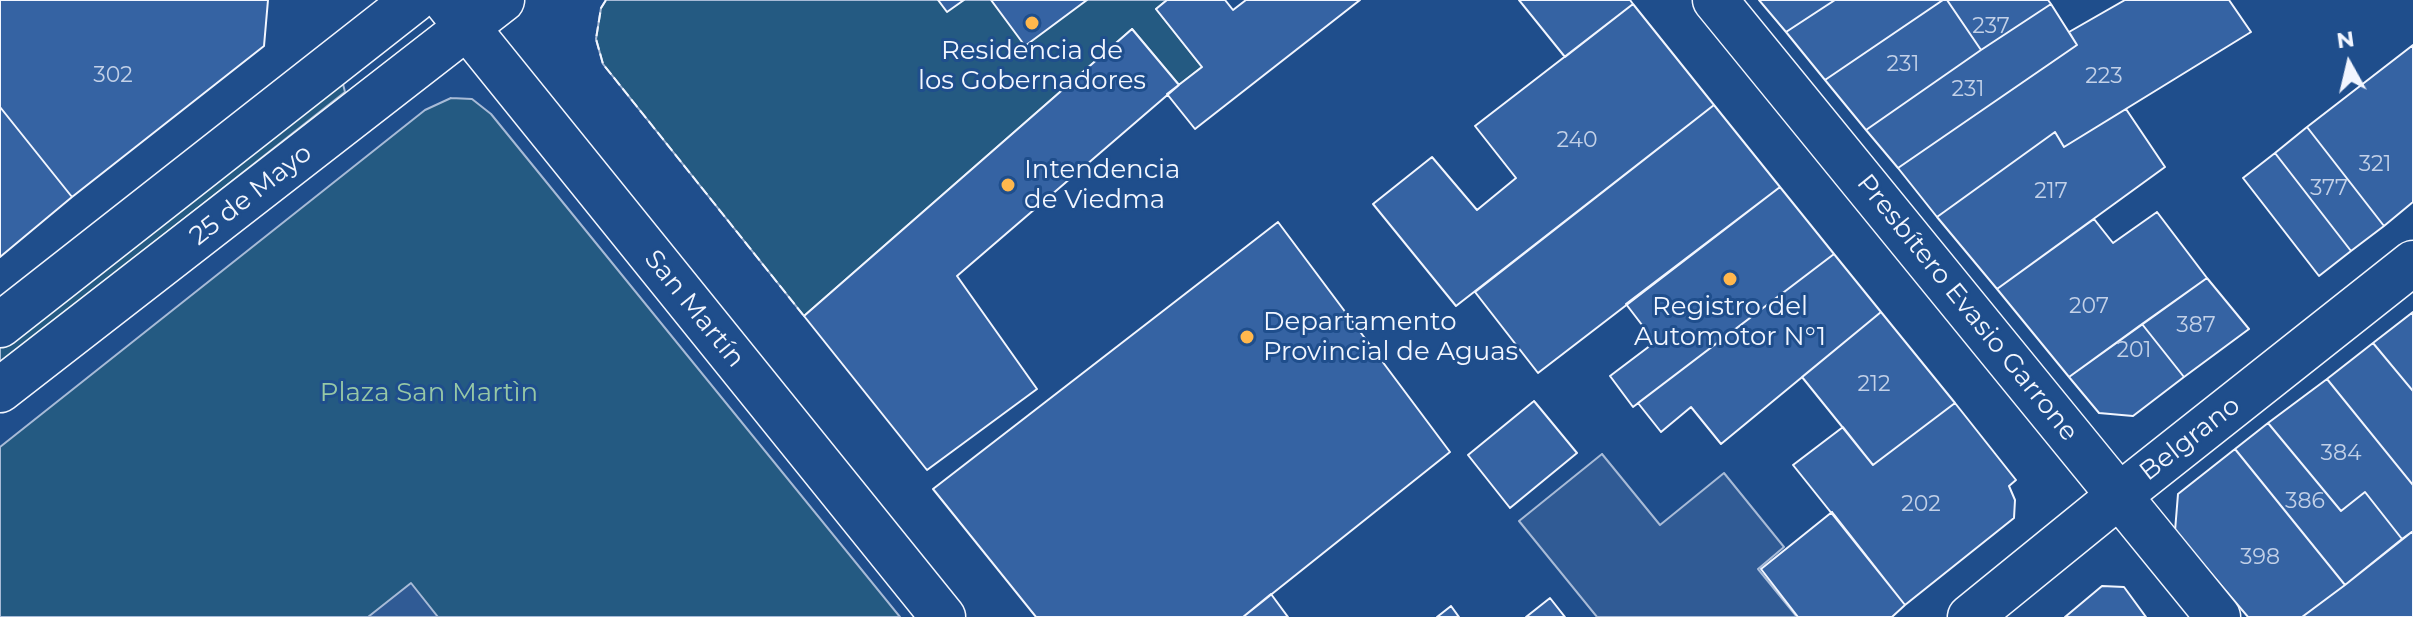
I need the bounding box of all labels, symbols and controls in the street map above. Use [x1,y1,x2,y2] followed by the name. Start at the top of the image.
[1023,14,1041,32] marker: Residencia de los Gobernadores
[1972,14,2010,40] house number: 237
[2309,24,2389,104] north arrow
[2335,25,2356,54] text: N
[918,35,1146,96] place label: Residencia de los Gobernadores
[1887,52,1919,78] house number: 231
[93,63,133,89] house number: 302
[2085,64,2123,90] house number: 223
[1952,77,1984,103] house number: 231
[1556,128,1598,154] house number: 240
[184,138,318,252] street label: 25 de Mayo
[2359,152,2391,178] house number: 321
[1024,154,1180,216] place label: Intendencia de Viedma
[1850,168,2084,448] street label: Presbítero Evasio Garrone
[999,176,1017,194] marker: Intendencia de Viedma
[2310,176,2348,202] house number: 377
[2034,179,2068,205] house number: 217
[637,244,751,374] street label: San Martín
[1721,270,1739,288] marker: Registro del Automotor N°1
[1634,291,1826,352] place label: Registro del Automotor N°1
[2069,294,2109,320] house number: 207
[1263,306,1518,368] place label: Departamento Provincial de Aguas
[2176,313,2216,339] house number: 387
[1238,328,1256,346] marker: Departamento Provincial de Aguas
[2117,338,2151,364] house number: 201
[1858,372,1890,398] house number: 212
[320,377,538,409] park label: Plaza San Martìn
[2134,390,2246,488] street label: Belgrano
[2321,441,2361,467] house number: 384
[2285,489,2325,515] house number: 386
[1901,492,1941,518] house number: 202
[2240,545,2280,571] house number: 398

